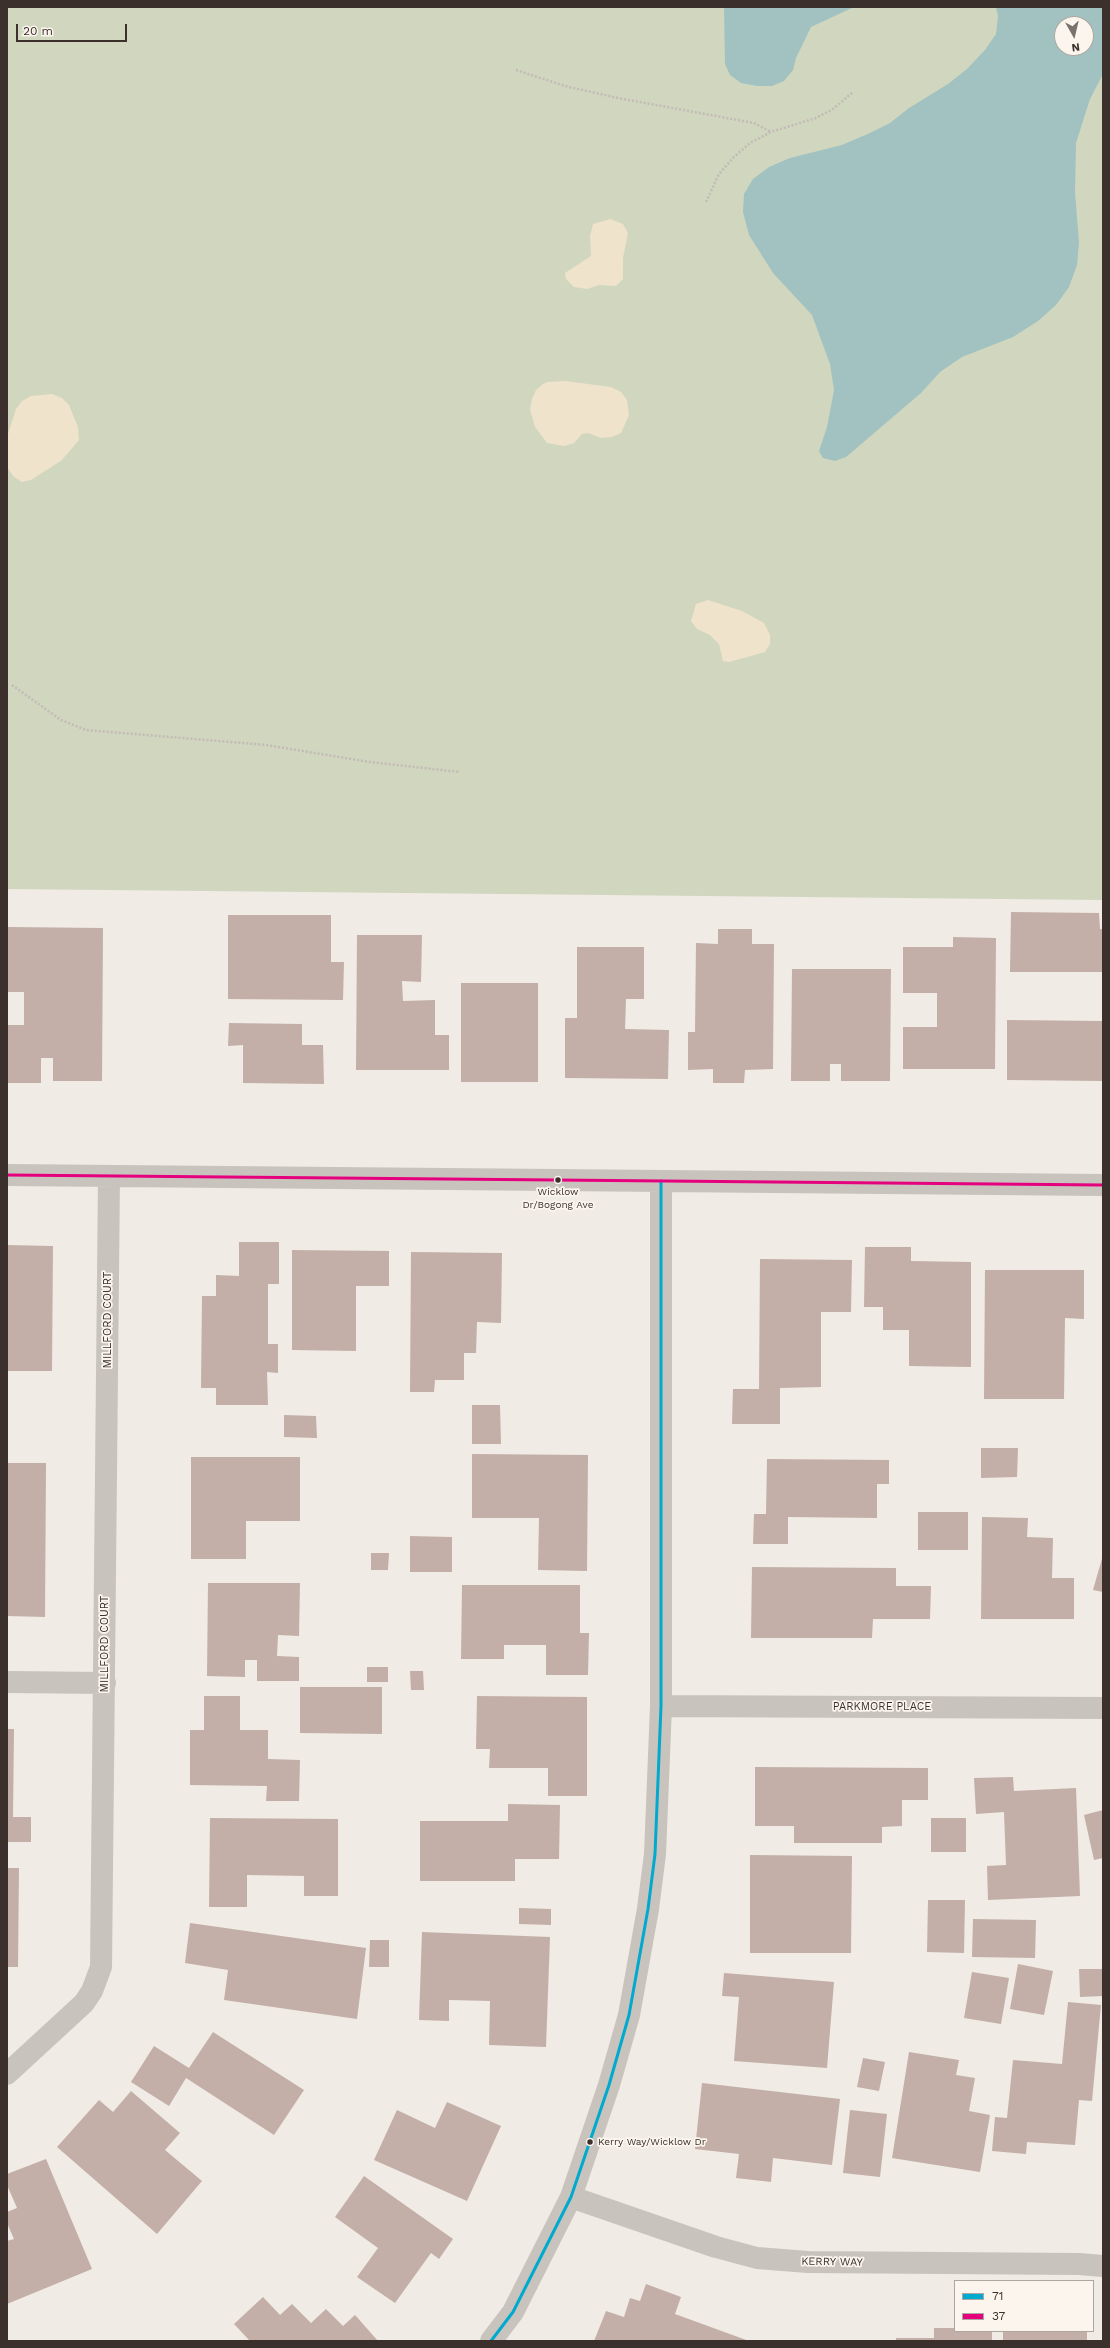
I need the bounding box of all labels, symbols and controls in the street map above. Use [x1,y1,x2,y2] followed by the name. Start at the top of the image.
[18,16,129,42] scale bar
[1054,16,1094,56] north arrow
[23,24,53,38] text: 20 m
[1071,40,1081,54] text: N
[553,1175,563,1185] marker: Wicklow Dr/Bogong Ave
[522,1186,594,1210] place label: Wicklow Dr/Bogong Ave
[101,1272,115,1368] street label: MILLFORD COURT
[98,1596,112,1692] street label: MILLFORD COURT
[833,1700,931,1714] street label: PARKMORE PLACE
[598,2136,706,2148] place label: Kerry Way/Wicklow Dr
[585,2137,595,2147] marker: Kerry Way/Wicklow Dr
[801,2255,863,2269] street label: KERRY WAY
[954,2280,1094,2332] legend
[992,2289,1003,2303] text: 71
[992,2309,1005,2323] text: 37

